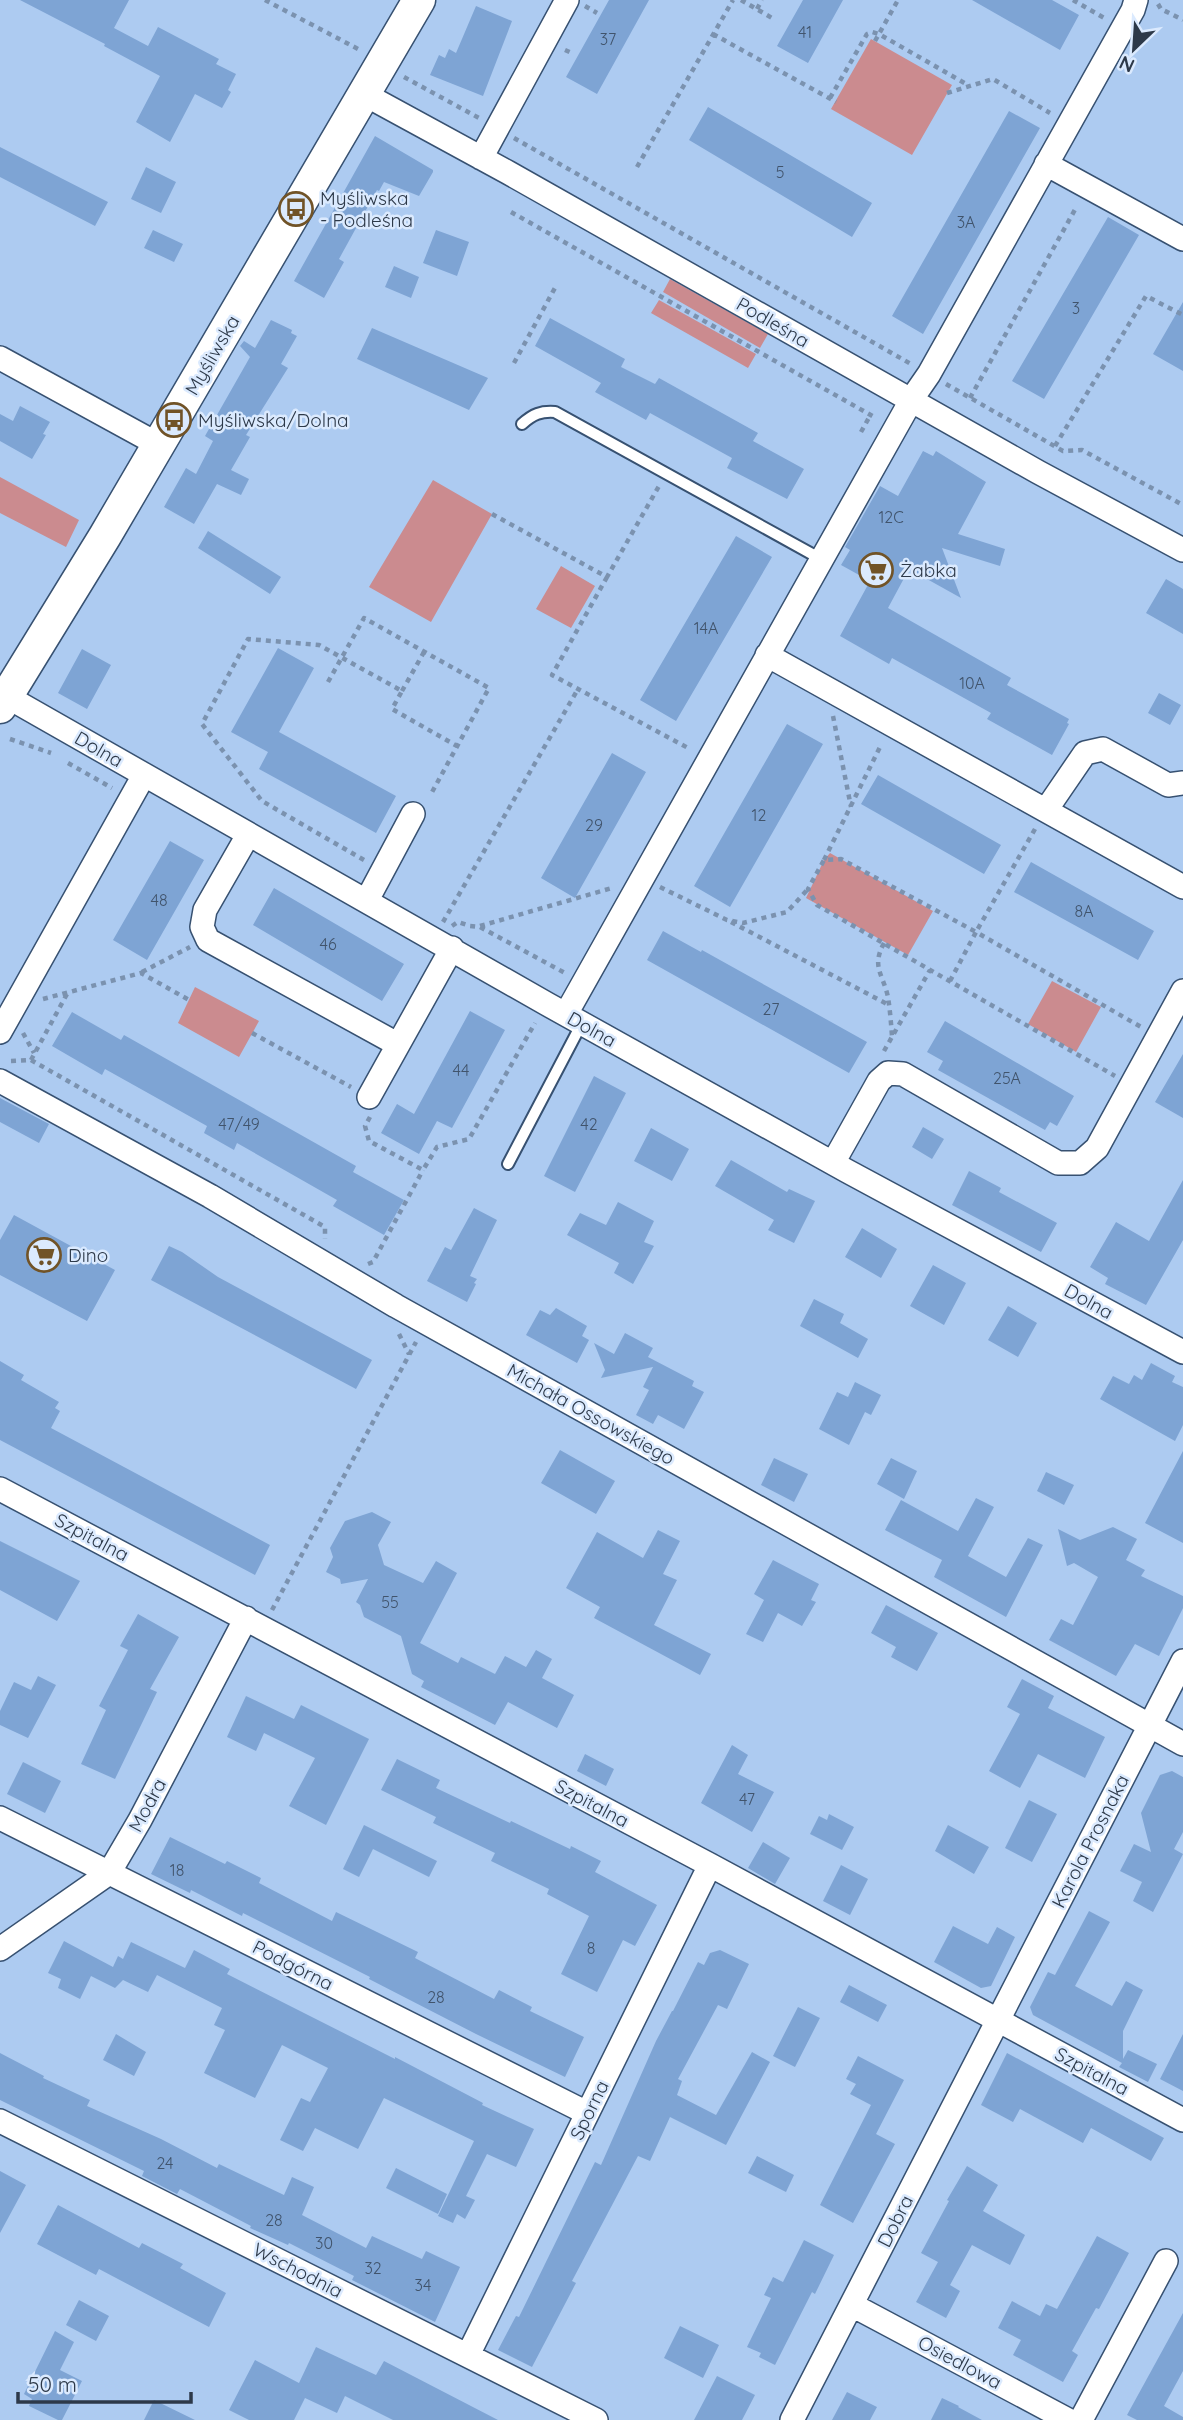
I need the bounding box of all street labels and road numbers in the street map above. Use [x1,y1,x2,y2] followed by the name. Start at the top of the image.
[732,291,814,353] street label: Podleśna
[179,311,245,399] street label: Myśliwska
[70,726,128,772] street label: Dolna
[563,1006,621,1052] street label: Dolna
[1060,1278,1118,1324] street label: Dolna
[503,1358,679,1470] street label: Michała Ossowskiego
[51,1508,133,1566] street label: Szpitalna
[1046,1770,1134,1912] street label: Karola Prosnaka
[123,1774,171,1836] street label: Modra
[551,1774,633,1832] street label: Szpitalna
[249,1934,337,1996] street label: Podgórna
[1051,2042,1133,2100] street label: Szpitalna
[564,2076,614,2144] street label: Sporna
[872,2191,918,2251] street label: Dobra
[249,2237,347,2303] street label: Wschodnia
[914,2330,1006,2394] street label: Osiedlowa

